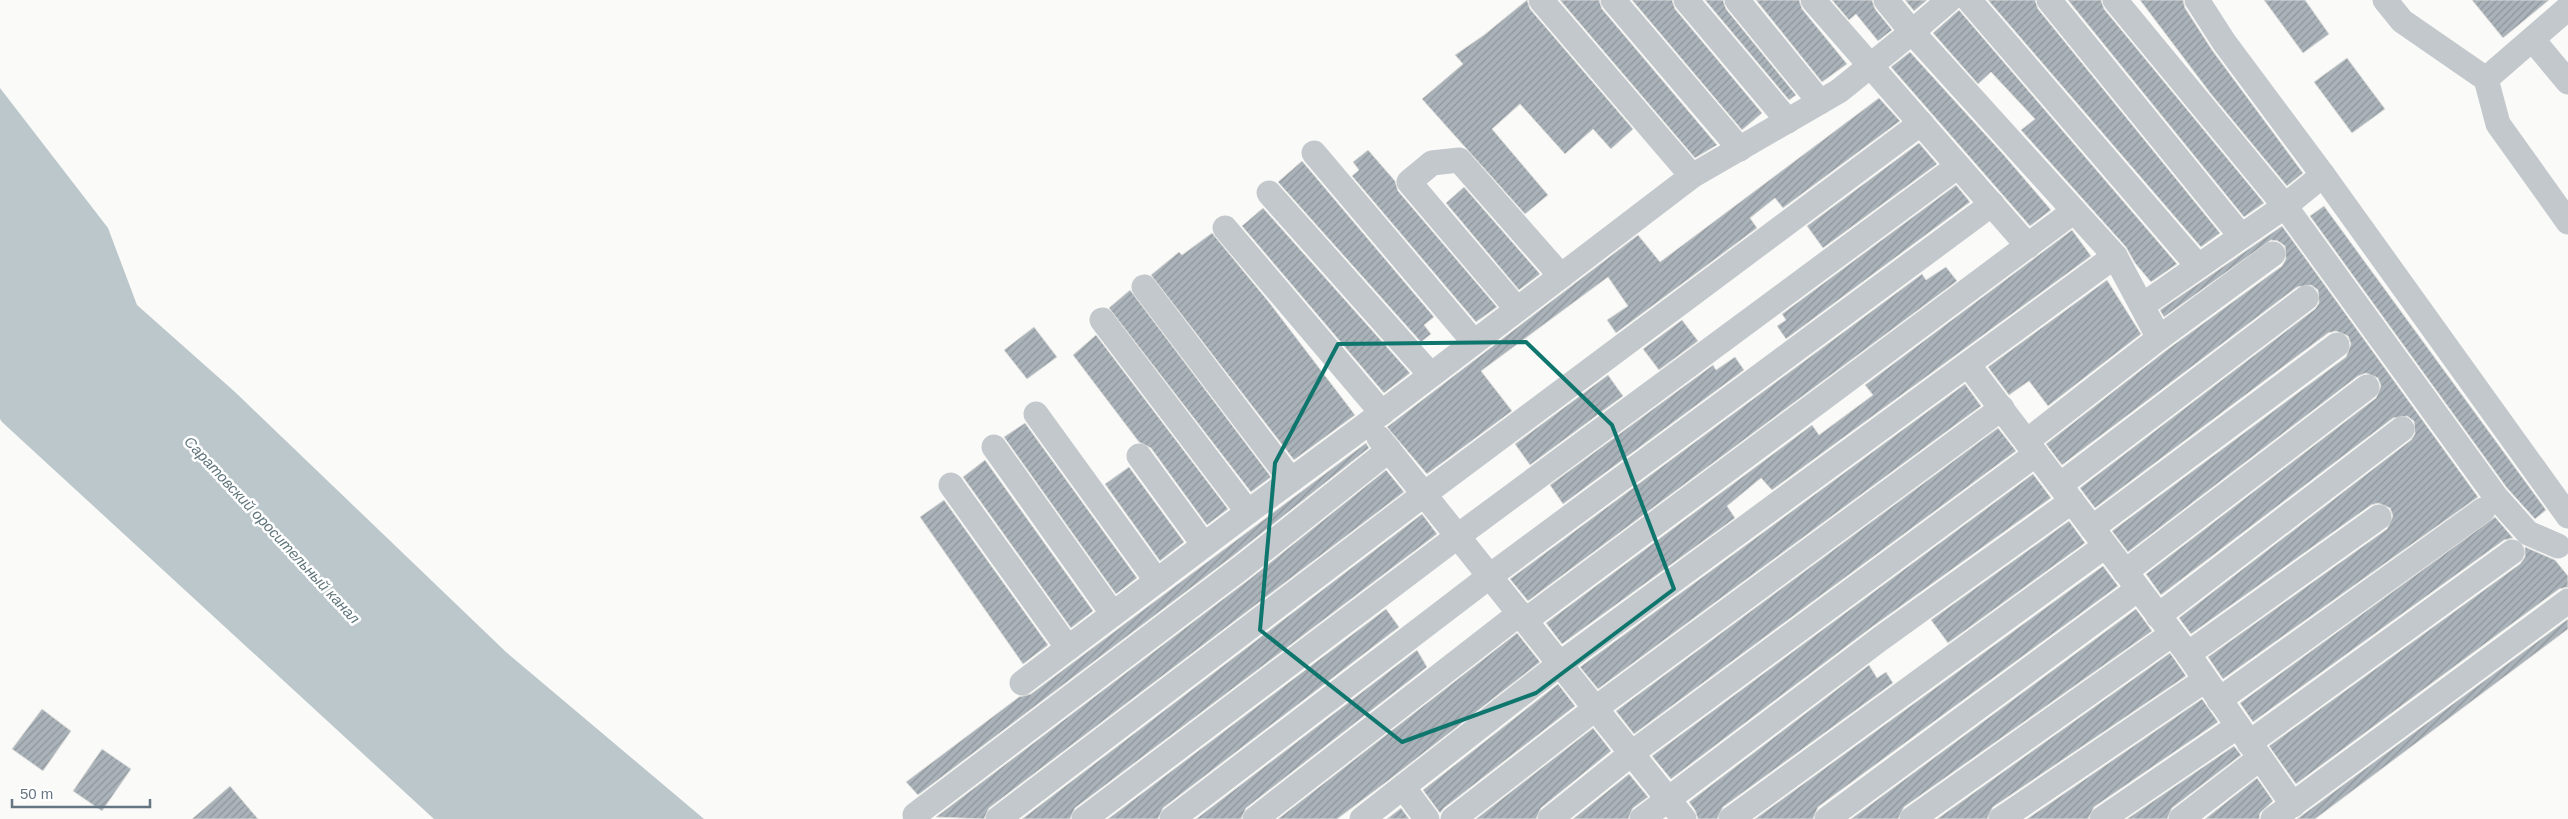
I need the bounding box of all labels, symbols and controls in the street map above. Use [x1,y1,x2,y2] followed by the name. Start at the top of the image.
[181,433,364,627] water label: Саратовский оросительный канал
[12,776,150,808] scale bar
[20,785,53,802] text: 50 m

